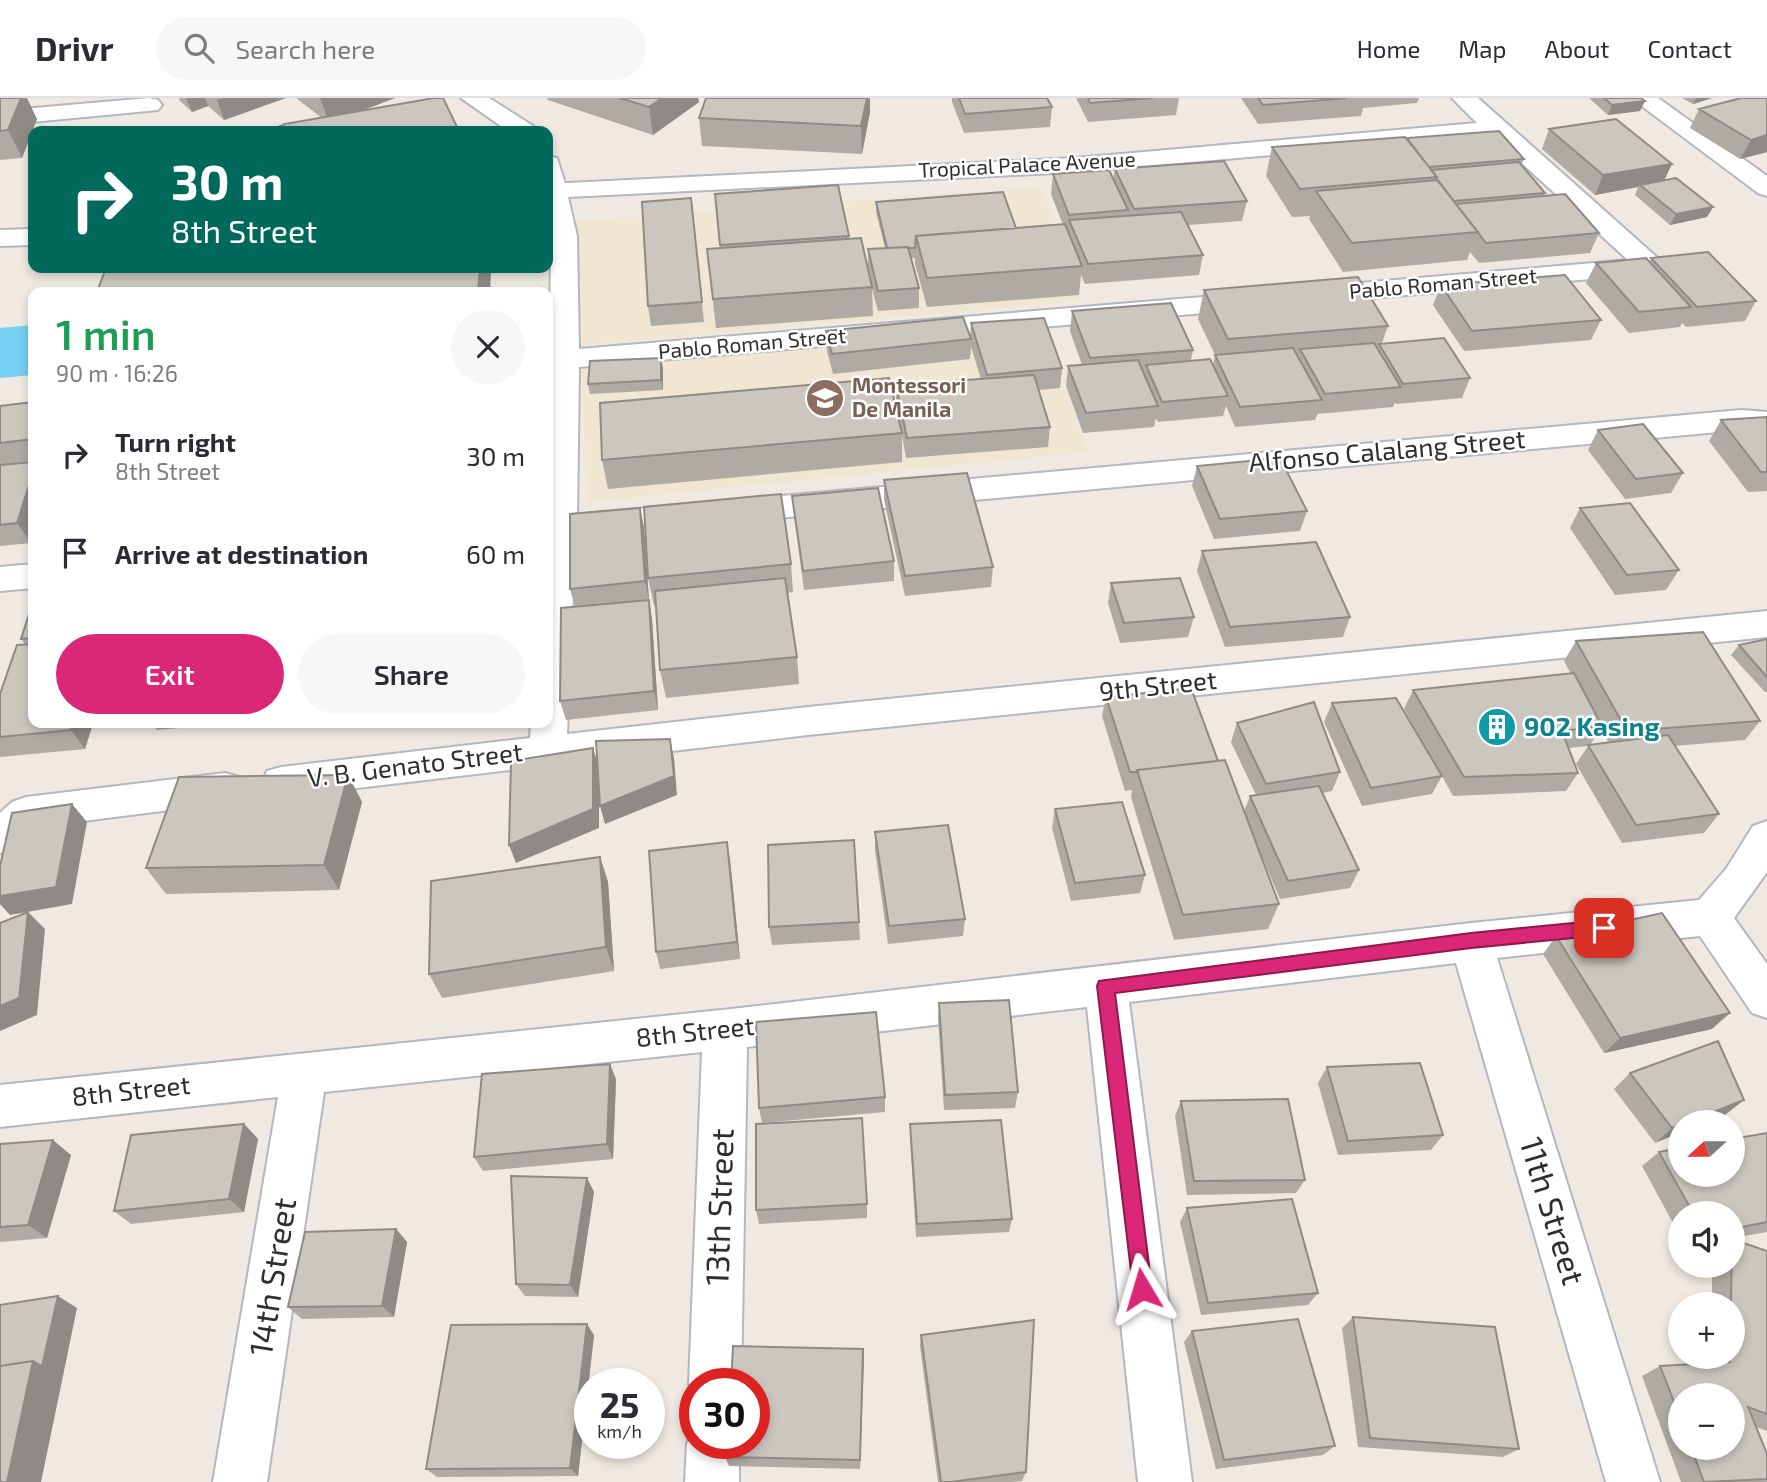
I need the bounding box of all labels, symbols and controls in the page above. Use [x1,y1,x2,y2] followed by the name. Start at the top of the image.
[156,17,646,80] search box
[35,28,114,68] text: Drivr
[180,29,218,67] icon: search
[236,33,375,64] text: Search here
[1357,34,1420,63] text: Home
[1458,34,1506,63] text: Map
[1544,34,1610,63] text: About
[1648,34,1732,63] text: Contact
[918,145,1136,182] street label: Tropical Palace Avenue
[171,151,283,210] text: 30 m
[56,154,147,245] icon: right
[171,211,317,249] text: 8th Street
[1348,262,1538,303] street label: Pablo Roman Street
[56,308,156,358] text: 1 min
[451,310,525,384] button: close
[657,322,847,363] street label: Pablo Roman Street
[56,359,178,387] text: 90 m · 16:26
[852,372,966,421] place label: Montessori De Manila
[804,377,846,419] school or university icon: Montessori De Manila
[1247,422,1527,477] street label: Alfonso Calalang Street
[115,426,236,457] text: Turn right
[56,436,94,474] icon: right
[466,440,525,471] text: 30 m
[115,457,220,485] text: 8th Street
[56,534,94,572] icon: arrive
[115,538,368,569] text: Arrive at destination
[466,538,525,569] text: 60 m
[56,634,284,714] button: Exit
[298,634,525,714] button: Share
[1098,663,1218,706] street label: 9th Street
[1476,706,1518,748] building icon: 902 Kasing
[1524,710,1660,741] place label: 902 Kasing
[305,735,524,792] street label: V. B. Genato Street
[1574,898,1634,958] pin
[1585,909,1623,947] icon: arrive
[634,1009,756,1052] street label: 8th Street
[70,1068,192,1111] street label: 8th Street
[1668,1110,1745,1186] north arrow
[1668,1110,1745,1460] map controls
[696,1128,740,1286] street label: 13th Street
[1513,1132,1594,1289] street label: 11th Street
[240,1195,302,1358] street label: 14th Street
[1668,1201,1745,1278] button: sound
[1105,1252,1179,1326] position arrow
[1668,1292,1745,1369] button: +
[679,1368,770,1459] speed limit sign: 30
[600,1383,639,1425] text: 25
[1668,1383,1745,1460] button: −
[597,1420,642,1442] text: km/h

